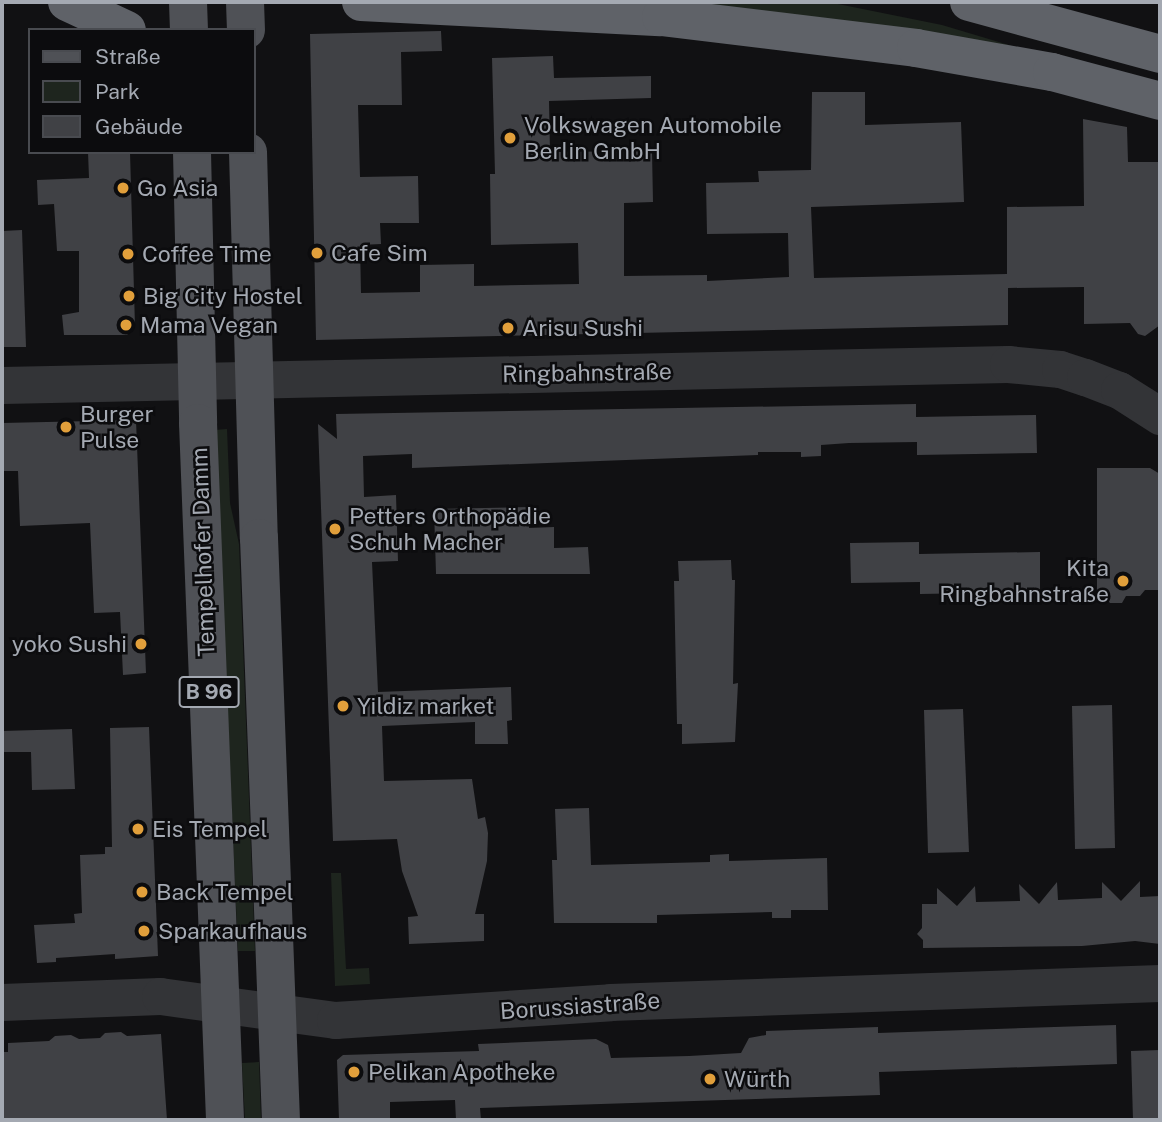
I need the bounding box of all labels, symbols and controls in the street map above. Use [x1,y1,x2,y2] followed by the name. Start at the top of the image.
[28,28,256,154] legend
[95,44,161,69] text: Straße
[95,79,140,104] text: Park
[524,111,782,165] place label: Volkswagen Automobile Berlin GmbH
[95,114,183,139] text: Gebäude
[502,130,518,146] marker: Volkswagen Automobile Berlin GmbH
[137,174,218,202] place label: Go Asia
[115,180,131,196] marker: Go Asia
[331,239,428,267] place label: Cafe Sim
[142,240,272,268] place label: Coffee Time
[309,245,325,261] marker: Cafe Sim
[120,246,136,262] marker: Coffee Time
[143,282,303,310] place label: Big City Hostel
[121,288,137,304] marker: Big City Hostel
[140,311,279,339] place label: Mama Vegan
[522,314,643,342] place label: Arisu Sushi
[118,317,134,333] marker: Mama Vegan
[500,320,516,336] marker: Arisu Sushi
[502,358,672,388] street label: Ringbahnstraße
[80,400,153,454] place label: Burger Pulse
[58,419,74,435] marker: Burger Pulse
[186,447,220,657] street label: Tempelhofer Damm
[349,502,551,556] place label: Petters Orthopädie Schuh Macher
[327,521,343,537] marker: Petters Orthopädie Schuh Macher
[939,554,1109,608] place label: Kita Ringbahnstraße
[1115,573,1131,589] marker: Kita Ringbahnstraße
[12,630,127,658] place label: yoko Sushi
[133,636,149,652] marker: yoko Sushi
[178,674,241,710] road number: B 96
[357,692,494,720] place label: Yildiz market
[335,698,351,714] marker: Yildiz market
[152,815,268,843] place label: Eis Tempel
[130,821,146,837] marker: Eis Tempel
[156,878,294,906] place label: Back Tempel
[134,884,150,900] marker: Back Tempel
[158,917,307,945] place label: Sparkaufhaus
[136,923,152,939] marker: Sparkaufhaus
[499,987,661,1025] street label: Borussiastraße
[368,1058,555,1086] place label: Pelikan Apotheke
[346,1064,362,1080] marker: Pelikan Apotheke
[724,1065,790,1093] place label: Würth
[702,1071,718,1087] marker: Würth

